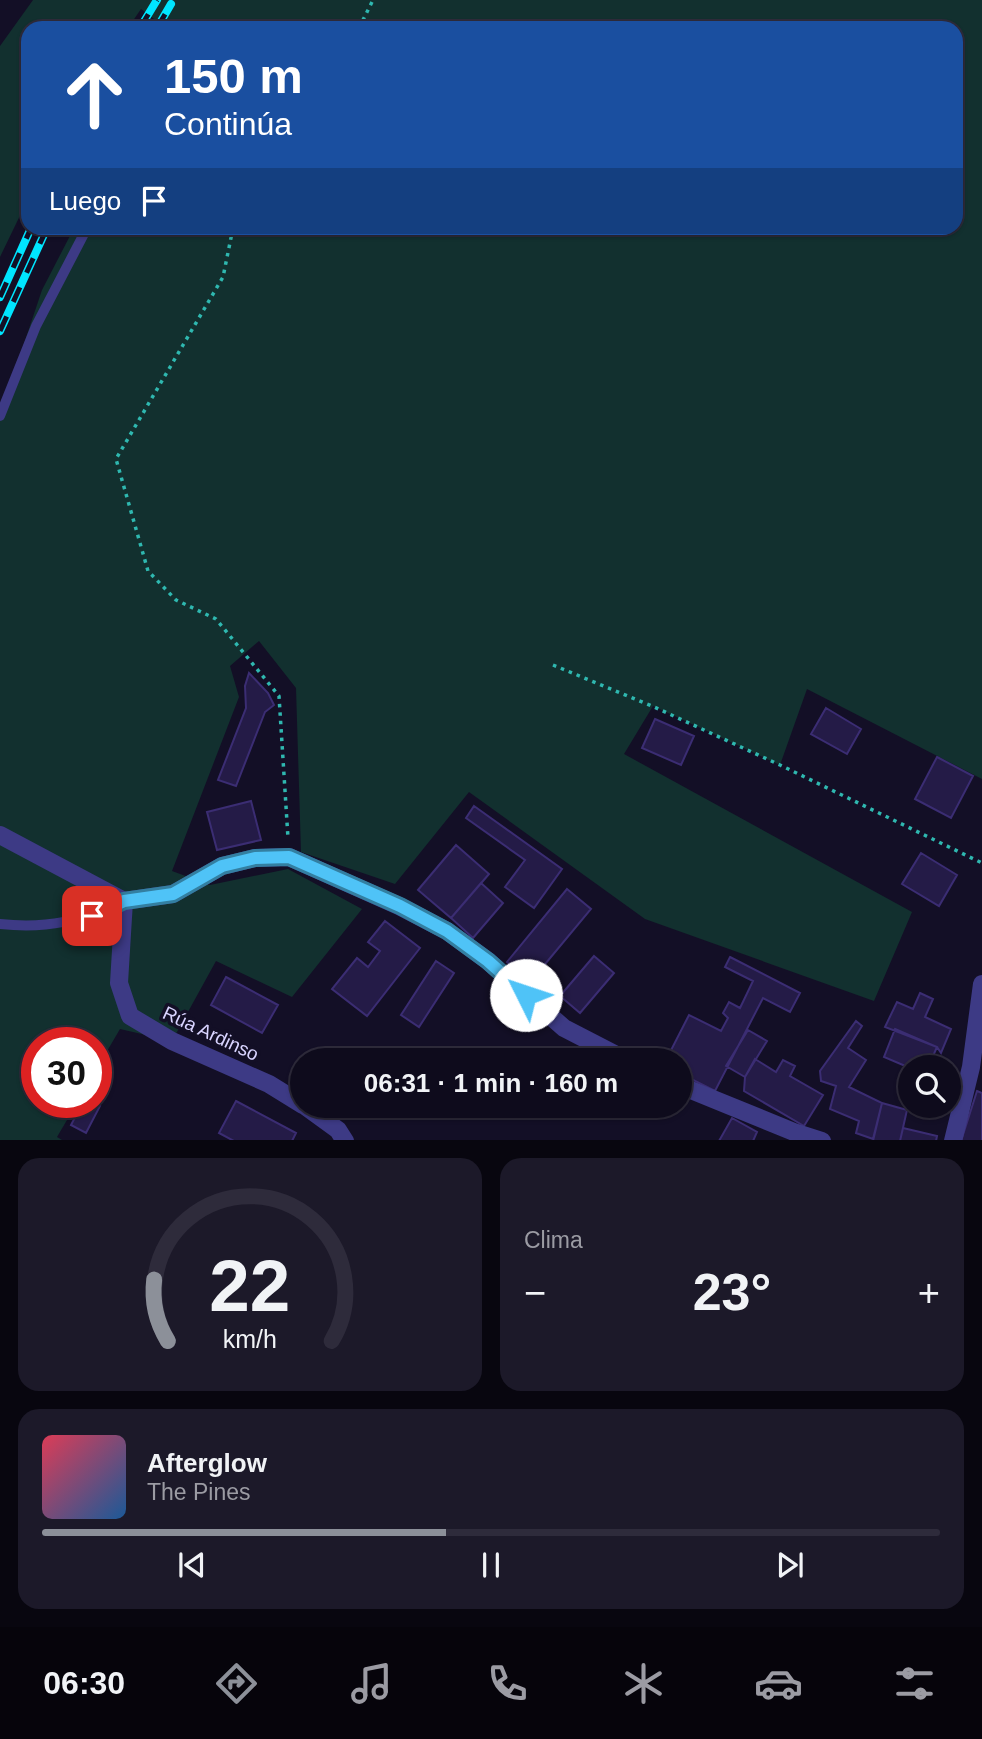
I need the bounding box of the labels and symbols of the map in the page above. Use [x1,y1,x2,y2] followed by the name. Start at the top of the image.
[62,886,122,946] pin
[489,958,563,1032] position arrow
[159,1002,262,1065] street label: Rúa Ardinso
[21,1027,112,1118] speed limit sign: 30

